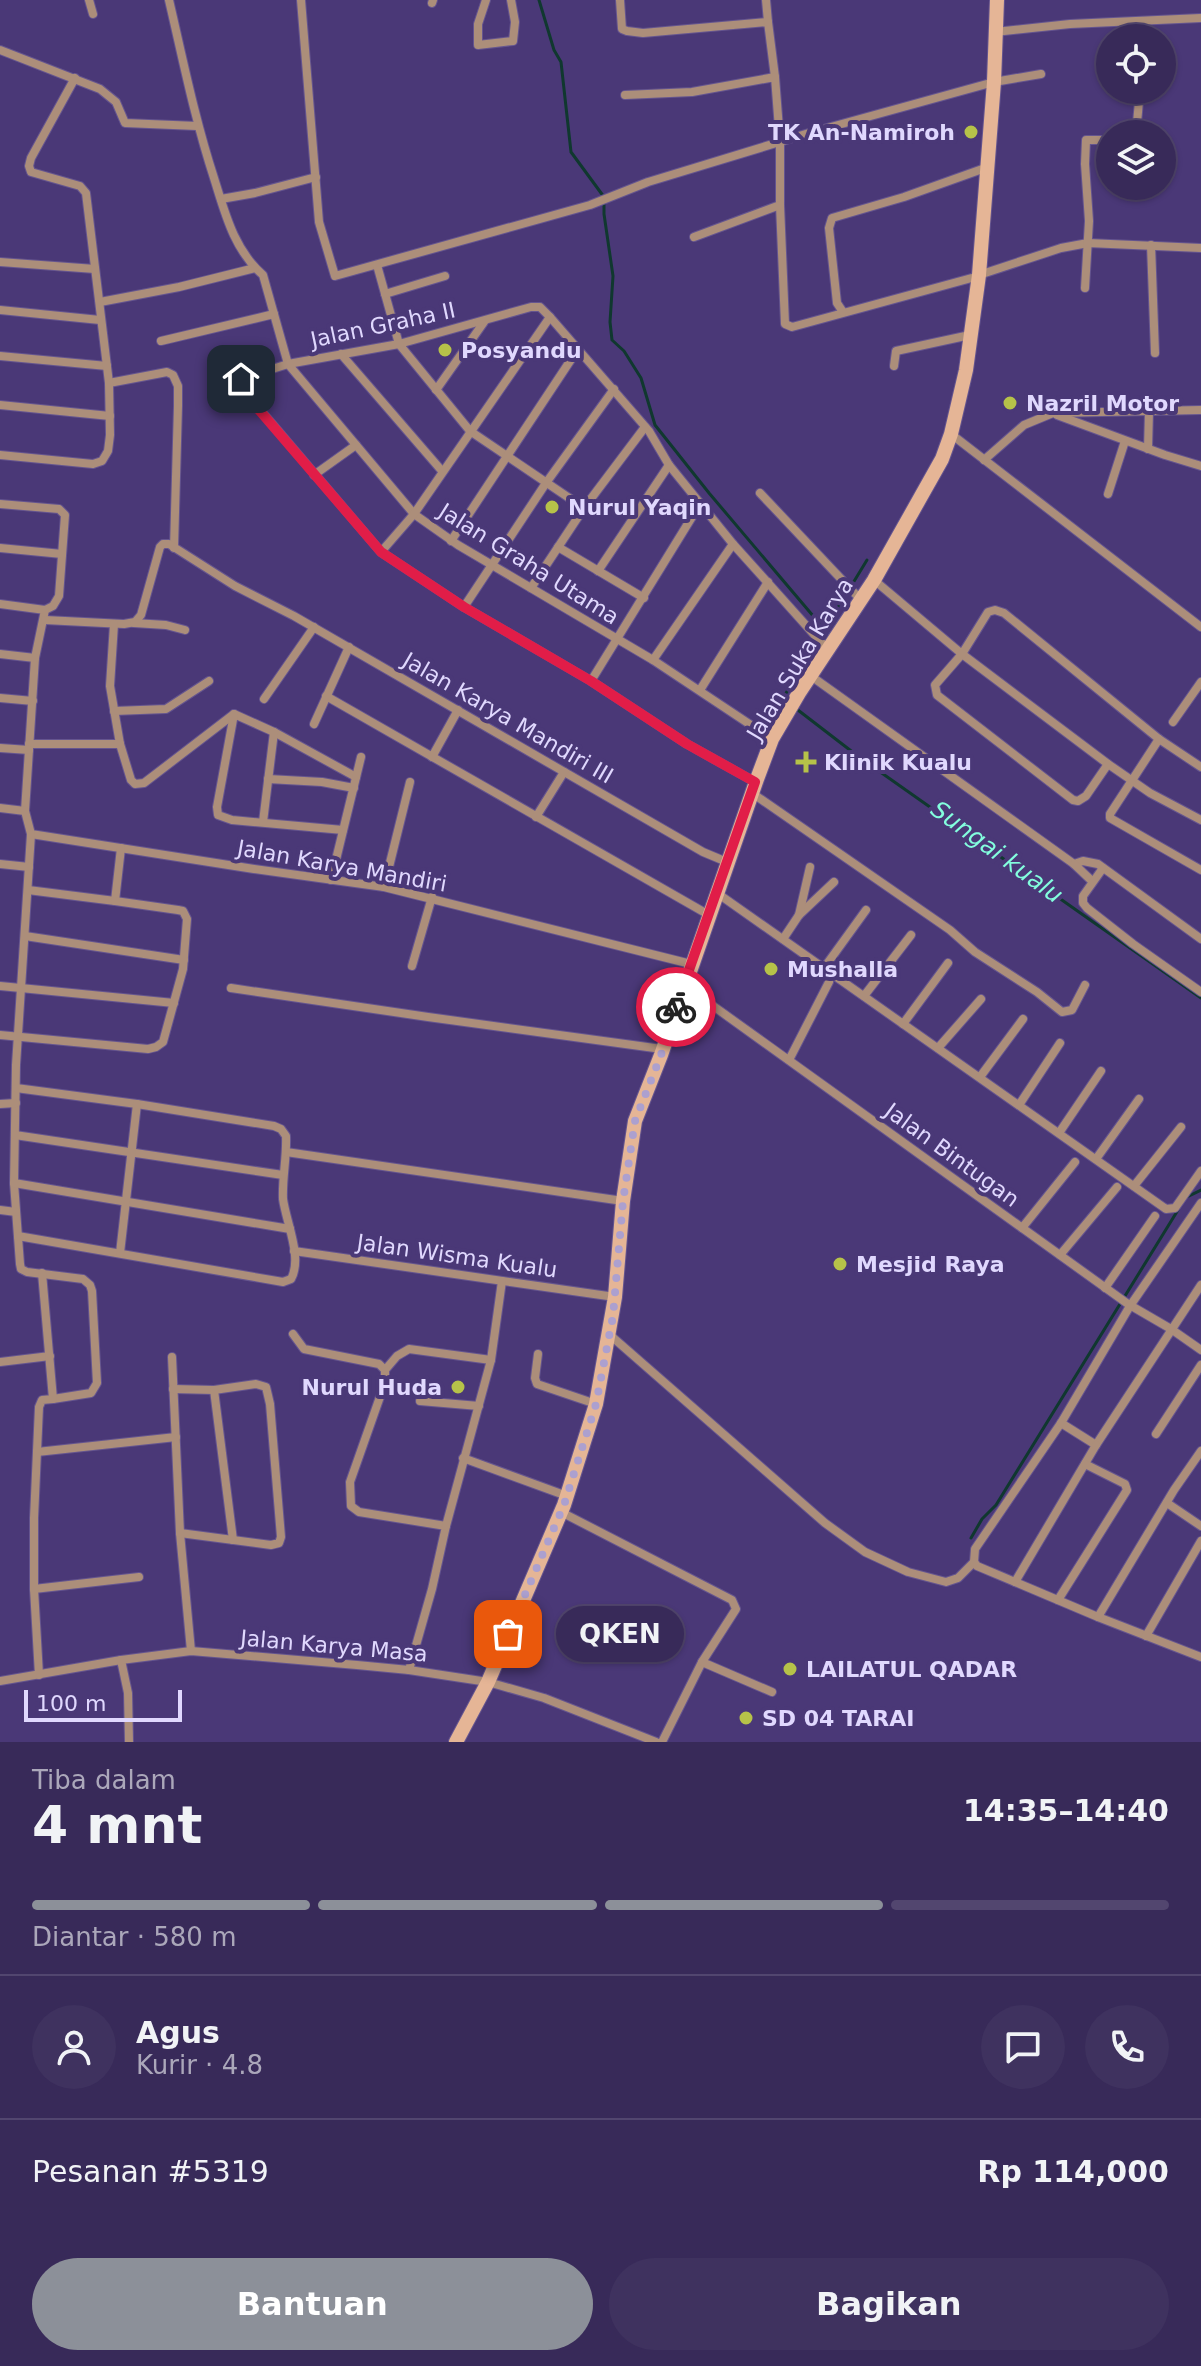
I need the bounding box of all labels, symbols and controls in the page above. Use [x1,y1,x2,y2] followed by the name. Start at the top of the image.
[1096,24,1176,200] map controls
[1096,24,1176,104] button: locate
[768,120,955,145] place label: TK An-Namiroh
[1096,120,1176,200] button: layers
[962,123,980,141] marker: TK An-Namiroh
[306,297,458,353] street label: Jalan Graha II
[461,338,582,363] place label: Posyandu
[436,341,454,359] marker: Posyandu
[207,345,275,413] pin
[219,357,263,401] icon: home
[1026,391,1179,416] place label: Nazril Motor
[1001,394,1019,412] marker: Nazril Motor
[568,495,712,520] place label: Nurul Yaqin
[433,497,624,630] street label: Jalan Graha Utama
[543,498,561,516] marker: Nurul Yaqin
[741,574,858,746] street label: Jalan Suka Karya
[397,647,618,788] street label: Jalan Karya Mandiri III
[824,750,972,775] place label: Klinik Kualu
[795,751,817,773] marker: Klinik Kualu
[926,795,1068,909] water label: Sungai kualu
[233,835,449,897] street label: Jalan Karya Mandiri
[787,957,898,982] place label: Mushalla
[762,960,780,978] marker: Mushalla
[636,967,716,1047] courier
[654,985,698,1029] icon: bike
[878,1097,1024,1212] street label: Jalan Bintugan
[353,1229,559,1282] street label: Jalan Wisma Kualu
[856,1252,1005,1277] place label: Mesjid Raya
[831,1255,849,1273] marker: Mesjid Raya
[302,1375,442,1400] place label: Nurul Huda
[449,1378,467,1396] marker: Nurul Huda
[474,1600,542,1668] pin
[556,1606,684,1662] callout: QKEN
[486,1612,530,1656] icon: bag
[579,1619,661,1649] text: QKEN
[237,1625,429,1667] street label: Jalan Karya Masa
[806,1657,1017,1682] place label: LAILATUL QADAR
[781,1660,799,1678] marker: LAILATUL QADAR
[24,1686,182,1722] scale bar
[36,1691,106,1716] text: 100 m
[762,1706,915,1731] place label: SD 04 TARAI
[737,1709,755,1727] marker: SD 04 TARAI
[32,1765,176,1795] text: Tiba dalam
[963,1793,1169,1828] text: 14:35–14:40
[32,1795,202,1855] text: 4 mnt
[32,1922,236,1952] text: Diantar · 580 m
[32,2005,116,2089] button: person
[981,2005,1065,2089] button: chat
[1085,2005,1169,2089] button: phone
[136,2015,220,2050] text: Agus
[136,2050,263,2080] text: Kurir · 4.8
[32,2154,269,2189] text: Pesanan #5319
[977,2154,1169,2189] text: Rp 114,000
[32,2258,593,2350] button: Bantuan
[609,2258,1169,2350] button: Bagikan

